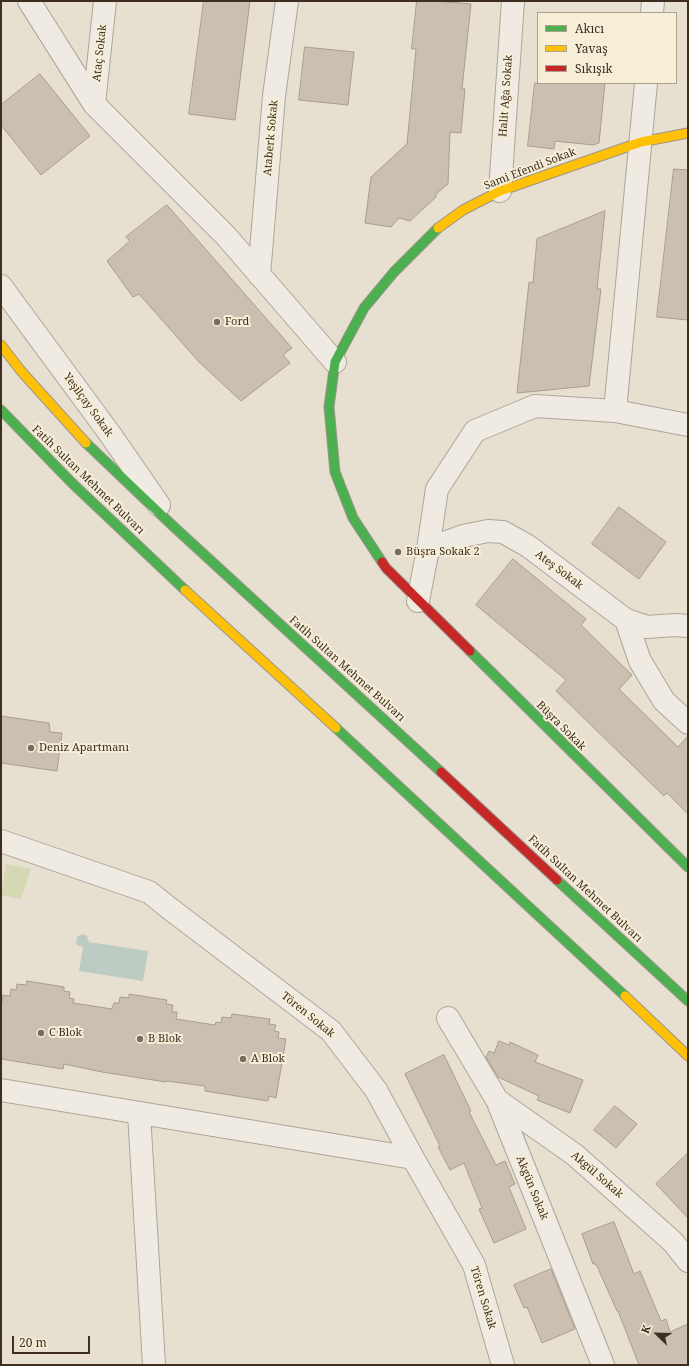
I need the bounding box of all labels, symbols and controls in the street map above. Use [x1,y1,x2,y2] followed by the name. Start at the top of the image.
[537,12,677,84] legend
[575,20,604,37] text: Akıcı
[90,24,110,82] street label: Ataç Sokak
[575,40,608,57] text: Yavaş
[497,54,515,138] street label: Halit Ağa Sokak
[575,60,613,77] text: Sıkışık
[261,99,281,177] street label: Ataberk Sokak
[482,145,578,193] street label: Sami Efendi Sokak
[225,315,249,329] place label: Ford
[212,317,222,327] marker: Ford
[60,370,116,440] street label: Yeşilçay Sokak
[29,423,147,537] street label: Fatih Sultan Mehmet Bulvarı
[406,545,480,559] place label: Büşra Sokak 2
[393,547,403,557] marker: Büşra Sokak 2
[532,548,586,592] street label: Ateş Sokak
[287,614,407,724] street label: Fatih Sultan Mehmet Bulvarı
[534,699,588,753] street label: Büşra Sokak
[39,741,129,755] place label: Deniz Apartmanı
[26,743,36,753] marker: Deniz Apartmanı
[525,833,645,945] street label: Fatih Sultan Mehmet Bulvarı
[279,989,337,1041] street label: Tören Sokak
[49,1026,82,1040] place label: C Blok
[36,1028,46,1038] marker: C Blok
[148,1032,181,1046] place label: B Blok
[135,1034,145,1044] marker: B Blok
[251,1052,285,1066] place label: A Blok
[238,1054,248,1064] marker: A Blok
[568,1149,626,1201] street label: Akgül Sokak
[513,1154,551,1222] street label: Akgün Sokak
[467,1265,499,1331] street label: Tören Sokak
[637,1314,677,1354] north arrow
[637,1322,654,1336] text: K
[14,1328,92,1354] scale bar
[19,1334,47,1351] text: 20 m

